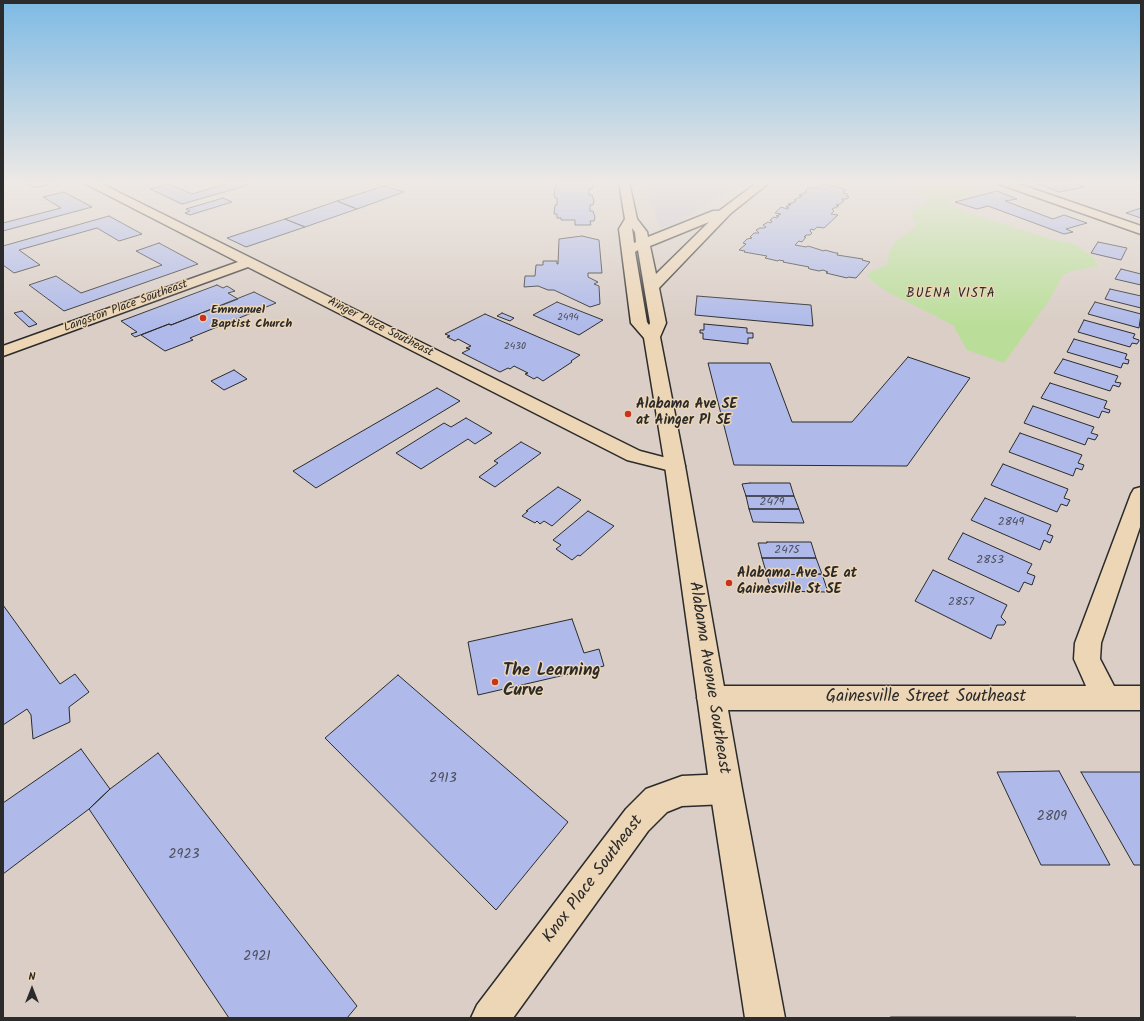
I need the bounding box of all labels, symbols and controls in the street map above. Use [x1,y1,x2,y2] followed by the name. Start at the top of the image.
[62,278,190,336] street label: Langston Place Southeast
[906,287,996,303] district label: BUENA VISTA
[325,295,435,361] street label: Ainger Place Southeast
[211,304,292,332] place label: Emmanuel Baptist Church
[557,312,579,324] house number: 2494
[198,313,208,323] marker: Emmanuel Baptist Church
[504,341,526,353] house number: 2430
[636,398,737,430] place label: Alabama Ave SE at Ainger Pl SE
[623,409,633,419] marker: Alabama Ave SE at Ainger Pl SE
[760,496,784,510] house number: 2479
[998,516,1024,530] house number: 2849
[774,544,800,558] house number: 2475
[976,554,1004,568] house number: 2853
[737,567,857,600] place label: Alabama Ave SE at Gainesville St SE
[724,578,734,588] marker: Alabama Ave SE at Gainesville St SE
[683,580,733,776] street label: Alabama Avenue Southeast
[948,596,974,610] house number: 2857
[503,662,600,702] place label: The Learning Curve
[490,677,500,687] marker: The Learning Curve
[826,688,1026,708] street label: Gainesville Street Southeast
[429,772,457,788] house number: 2913
[1037,810,1067,826] house number: 2809
[539,812,649,948] street label: Knox Place Southeast
[168,848,200,864] house number: 2923
[243,950,271,966] house number: 2921
[29,968,35,986] text: N
[12,969,52,1009] north arrow

